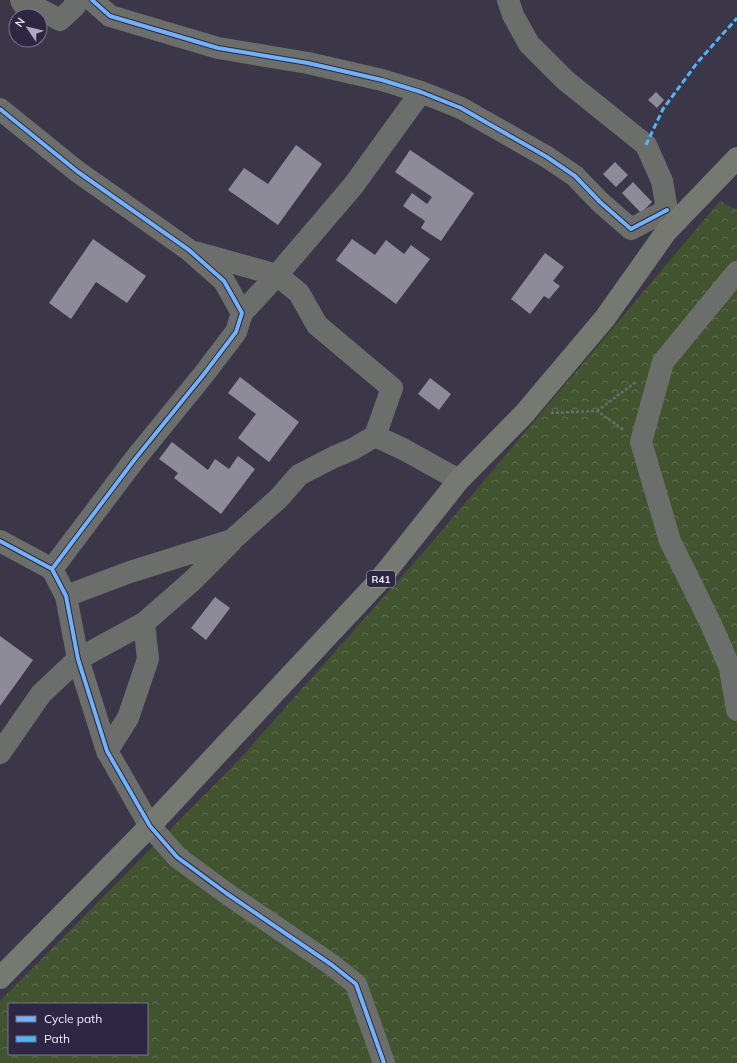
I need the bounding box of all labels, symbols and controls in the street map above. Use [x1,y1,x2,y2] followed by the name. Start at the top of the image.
[8,8,48,48] north arrow
[12,15,28,30] text: N
[367,571,395,587] road number: R41
[8,1003,148,1055] legend
[44,1011,102,1026] text: Cycle path
[44,1031,70,1046] text: Path

